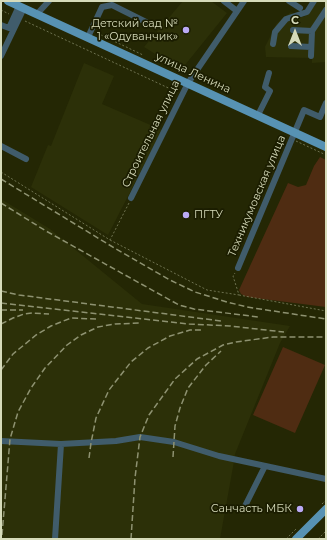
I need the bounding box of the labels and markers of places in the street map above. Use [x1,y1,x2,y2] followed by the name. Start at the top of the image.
[91,17,178,43] place label: Детский сад № 1 «Одуванчик»
[181,25,191,35] marker: Детский сад № 1 «Одуванчик»
[194,208,223,222] place label: ПГТУ
[181,210,191,220] marker: ПГТУ
[211,502,292,516] place label: Санчасть МБК
[295,504,305,514] marker: Санчасть МБК

